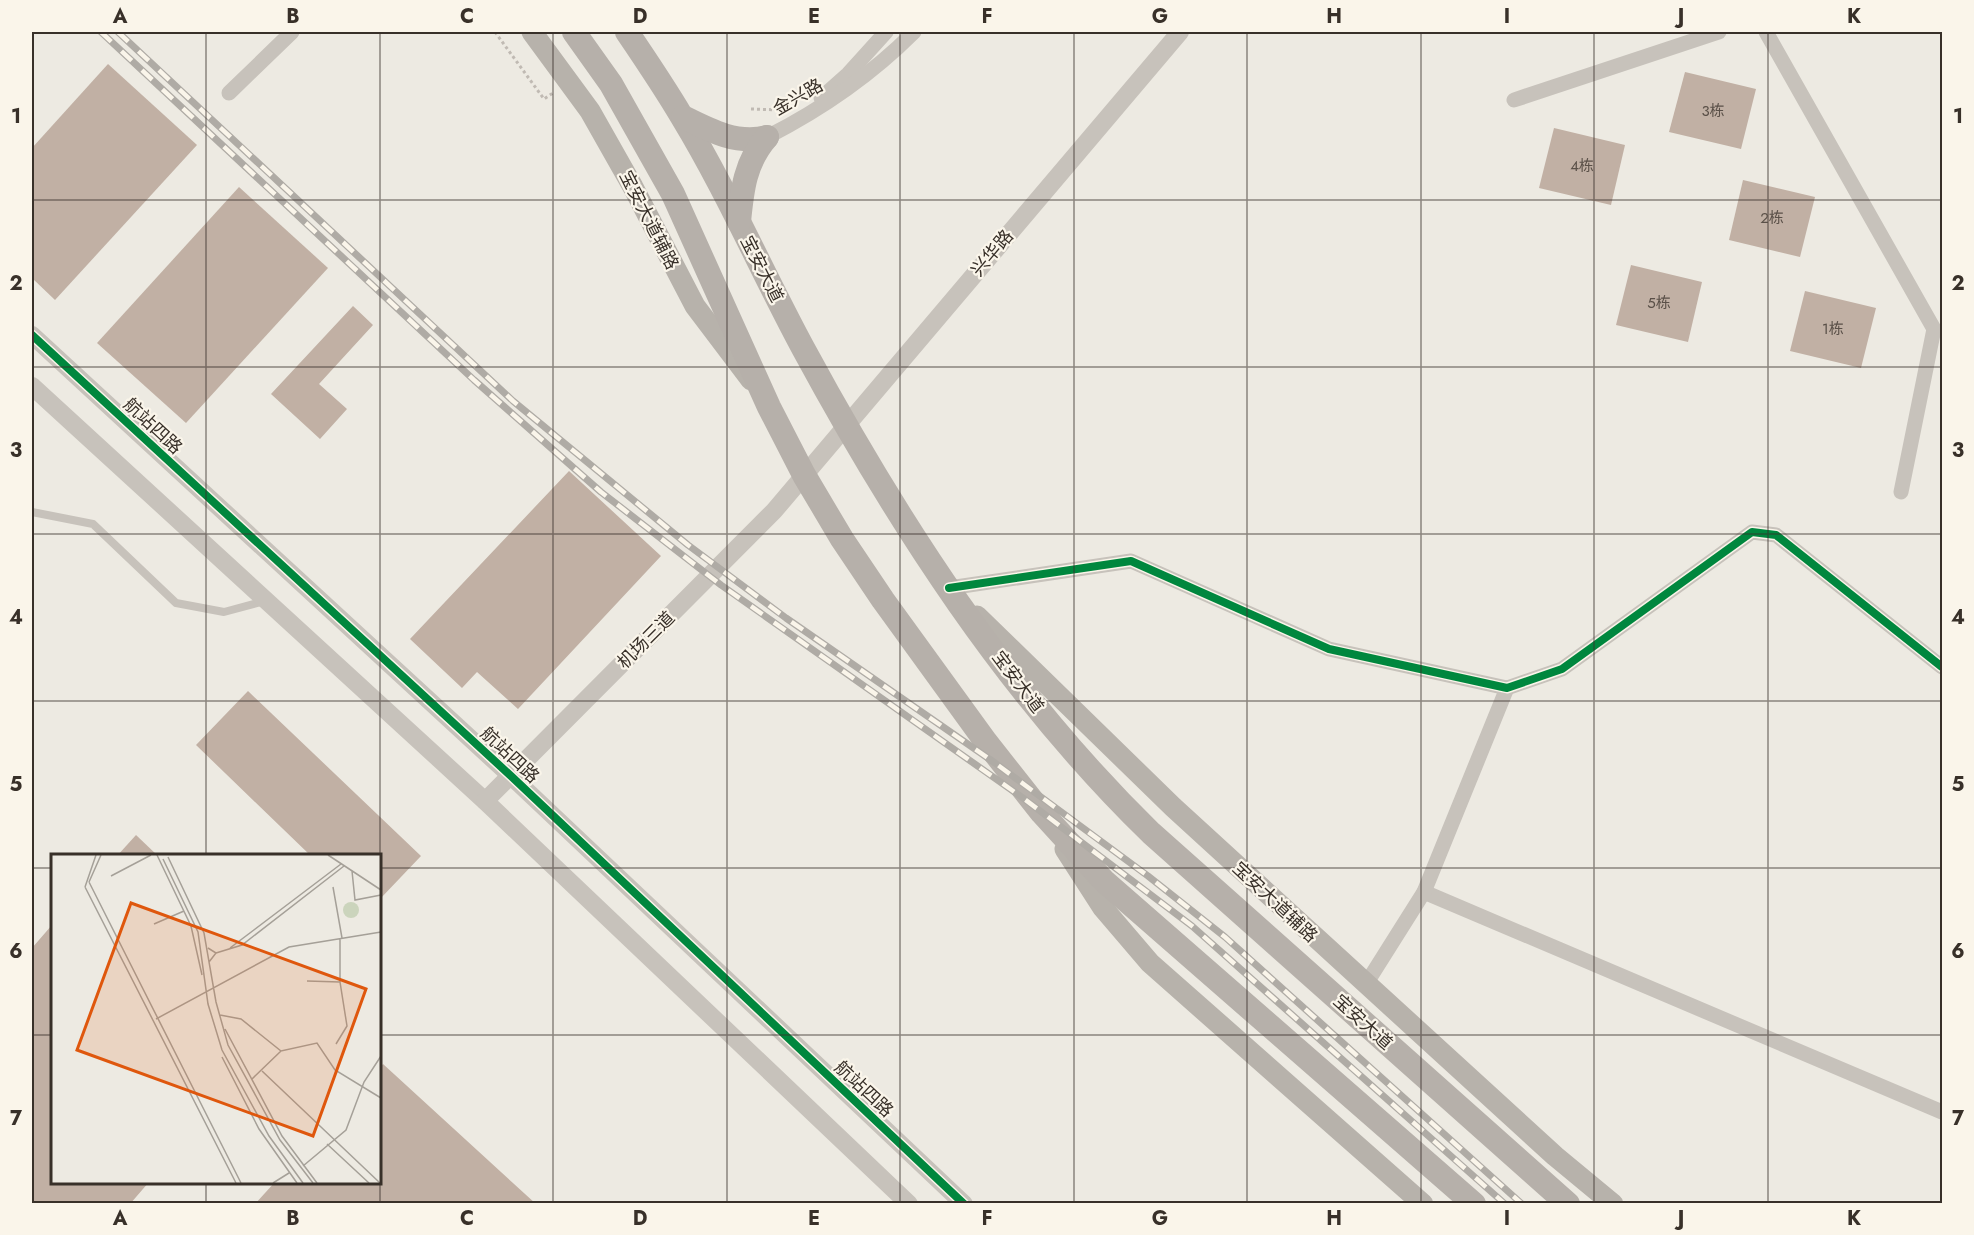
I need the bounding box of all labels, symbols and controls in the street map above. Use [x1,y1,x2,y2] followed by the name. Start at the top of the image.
[112,2,128,31] text: A
[286,2,300,31] text: B
[460,2,474,31] text: C
[633,2,647,31] text: D
[808,2,820,31] text: E
[981,2,993,31] text: F
[1152,2,1168,31] text: G
[1326,2,1342,31] text: H
[1504,2,1510,31] text: I
[1674,2,1684,31] text: J
[1847,2,1861,31] text: K
[768,72,828,122] street label: 金兴路
[1701,100,1725,122] house number: 3栋
[11,102,21,131] text: 1
[1953,102,1963,131] text: 1
[1570,155,1594,177] house number: 4栋
[613,166,685,274] street label: 宝安大道辅路
[1760,207,1784,229] house number: 2栋
[965,224,1019,282] street label: 兴华路
[734,231,790,307] street label: 宝安大道
[9,269,23,298] text: 2
[1951,269,1965,298] text: 2
[1647,292,1671,314] house number: 5栋
[1822,318,1844,340] house number: 1栋
[118,392,188,460] street label: 航站四路
[10,436,22,465] text: 3
[1952,436,1964,465] text: 3
[9,603,23,632] text: 4
[1951,603,1965,632] text: 4
[611,605,681,675] street label: 机场三道
[986,645,1050,719] street label: 宝安大道
[475,721,545,789] street label: 航站四路
[10,770,23,799] text: 5
[1952,770,1965,799] text: 5
[51,854,381,1184] inset map
[1227,856,1323,948] street label: 宝安大道辅路
[9,937,23,966] text: 6
[1951,937,1965,966] text: 6
[1328,988,1398,1056] street label: 宝安大道
[829,1055,899,1123] street label: 航站四路
[10,1104,23,1133] text: 7
[1952,1104,1965,1133] text: 7
[112,1204,128,1233] text: A
[286,1204,300,1233] text: B
[460,1204,474,1233] text: C
[633,1204,647,1233] text: D
[808,1204,820,1233] text: E
[981,1204,993,1233] text: F
[1152,1204,1168,1233] text: G
[1326,1204,1342,1233] text: H
[1504,1204,1510,1233] text: I
[1674,1204,1684,1233] text: J
[1847,1204,1861,1233] text: K

